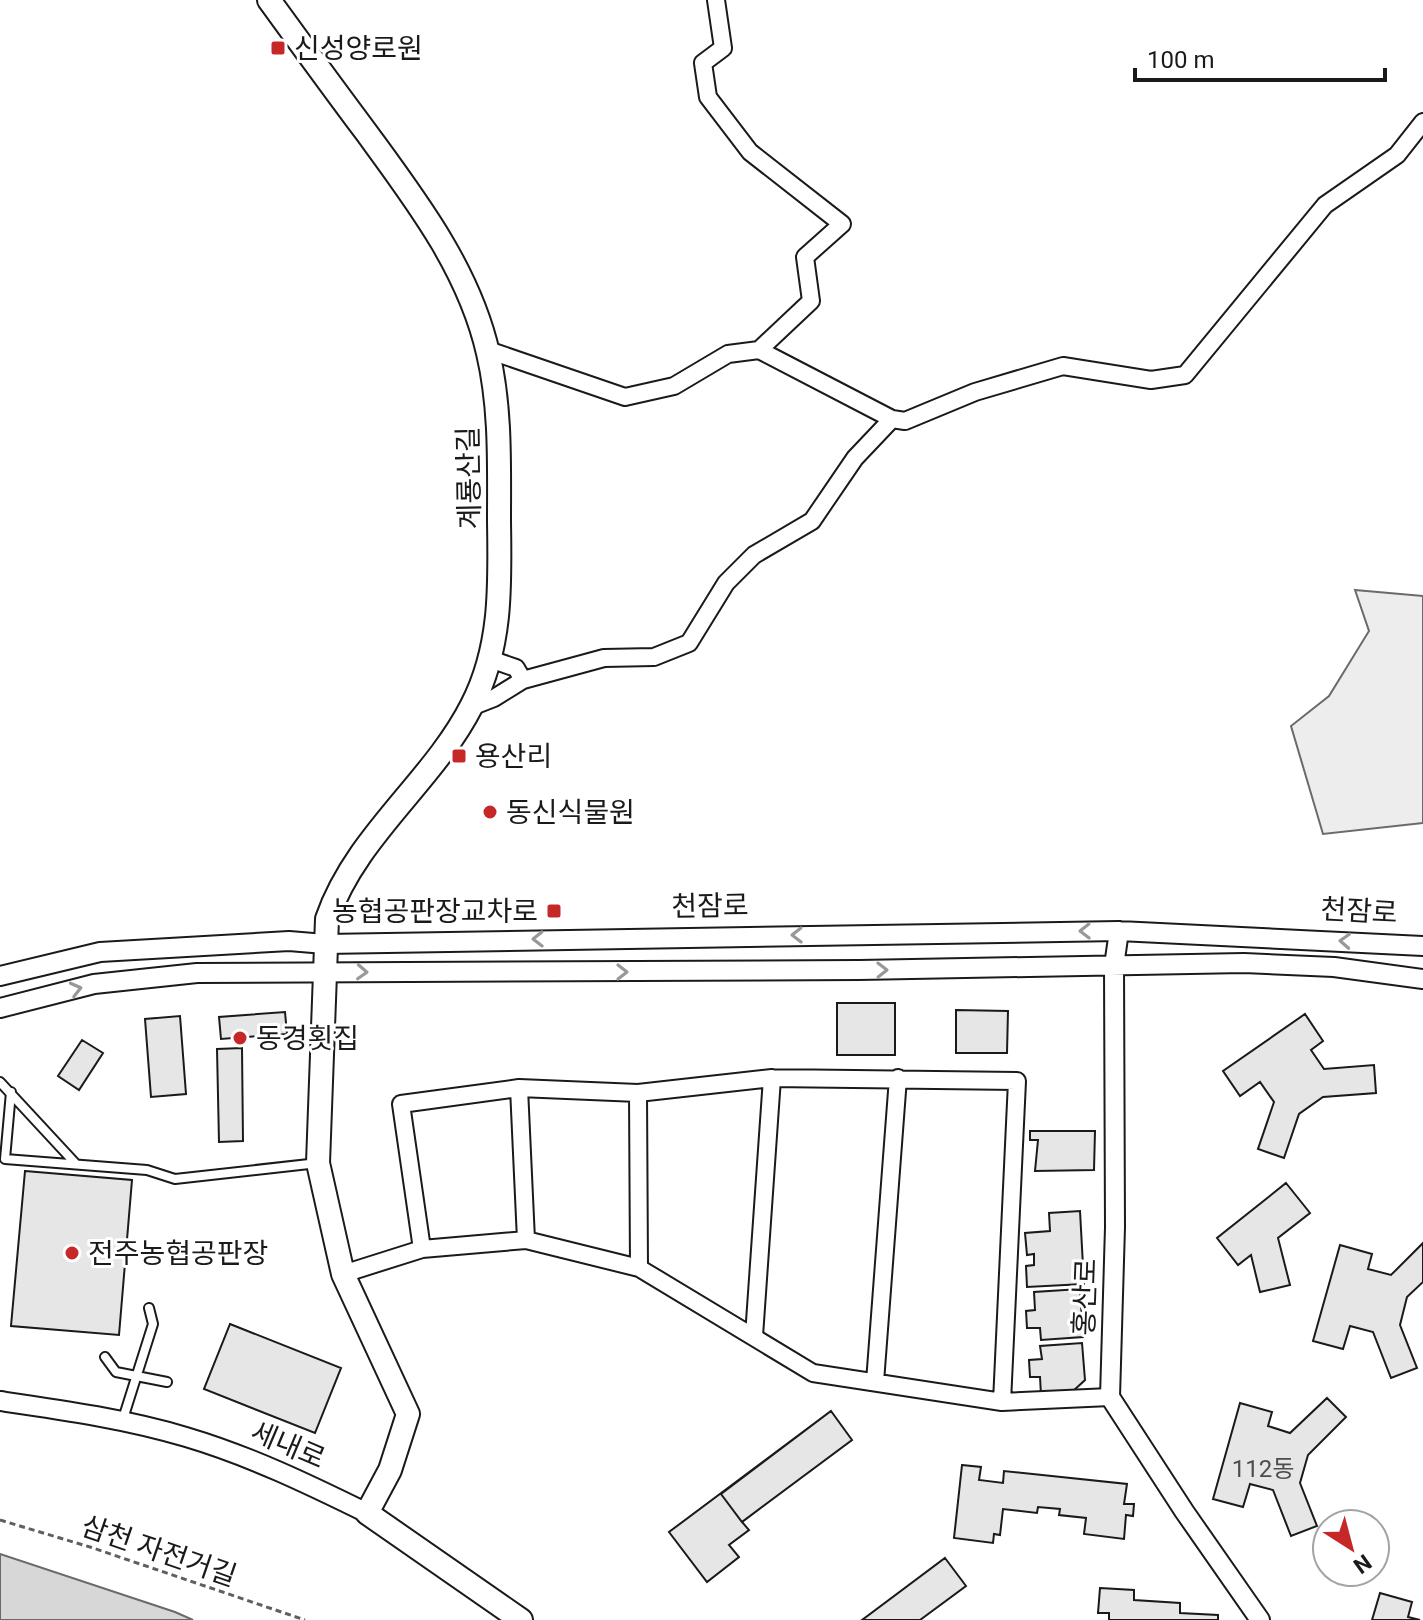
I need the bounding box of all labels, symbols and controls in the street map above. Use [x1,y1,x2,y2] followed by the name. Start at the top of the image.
[294,32,423,65] place label: 신성양로원
[1135,32,1385,82] scale bar
[269,39,287,57] marker: 신성양로원
[1147,46,1214,74] text: 100 m
[452,426,486,530] street label: 계룡산길
[475,740,552,773] place label: 용산리
[450,747,468,765] marker: 용산리
[506,796,635,829] place label: 동신식물원
[481,803,499,821] marker: 동신식물원
[671,889,749,923] street label: 천잠로
[1320,893,1398,929] street label: 천잠로
[332,895,538,928] place label: 농협공판장교차로
[545,902,563,920] marker: 농협공판장교차로
[1078,922,1091,940] one-way arrow
[790,926,803,944] one-way arrow
[531,930,544,947] one-way arrow
[1338,932,1351,949] one-way arrow
[876,961,889,978] one-way arrow
[616,963,629,981] one-way arrow
[356,964,369,981] one-way arrow
[68,981,82,998] one-way arrow
[256,1022,359,1055] place label: 동경횟집
[231,1029,249,1047] marker: 동경횟집
[88,1237,268,1270] place label: 전주농협공판장
[63,1244,81,1262] marker: 전주농협공판장
[1067,1258,1103,1336] street label: 홍산로
[246,1415,330,1475] street label: 세내로
[1232,1455,1294,1483] house number: 112동
[1311,1508,1391,1588] north arrow
[77,1509,241,1593] street label: 삼천 자전거길
[1349,1549,1376,1578] text: N

